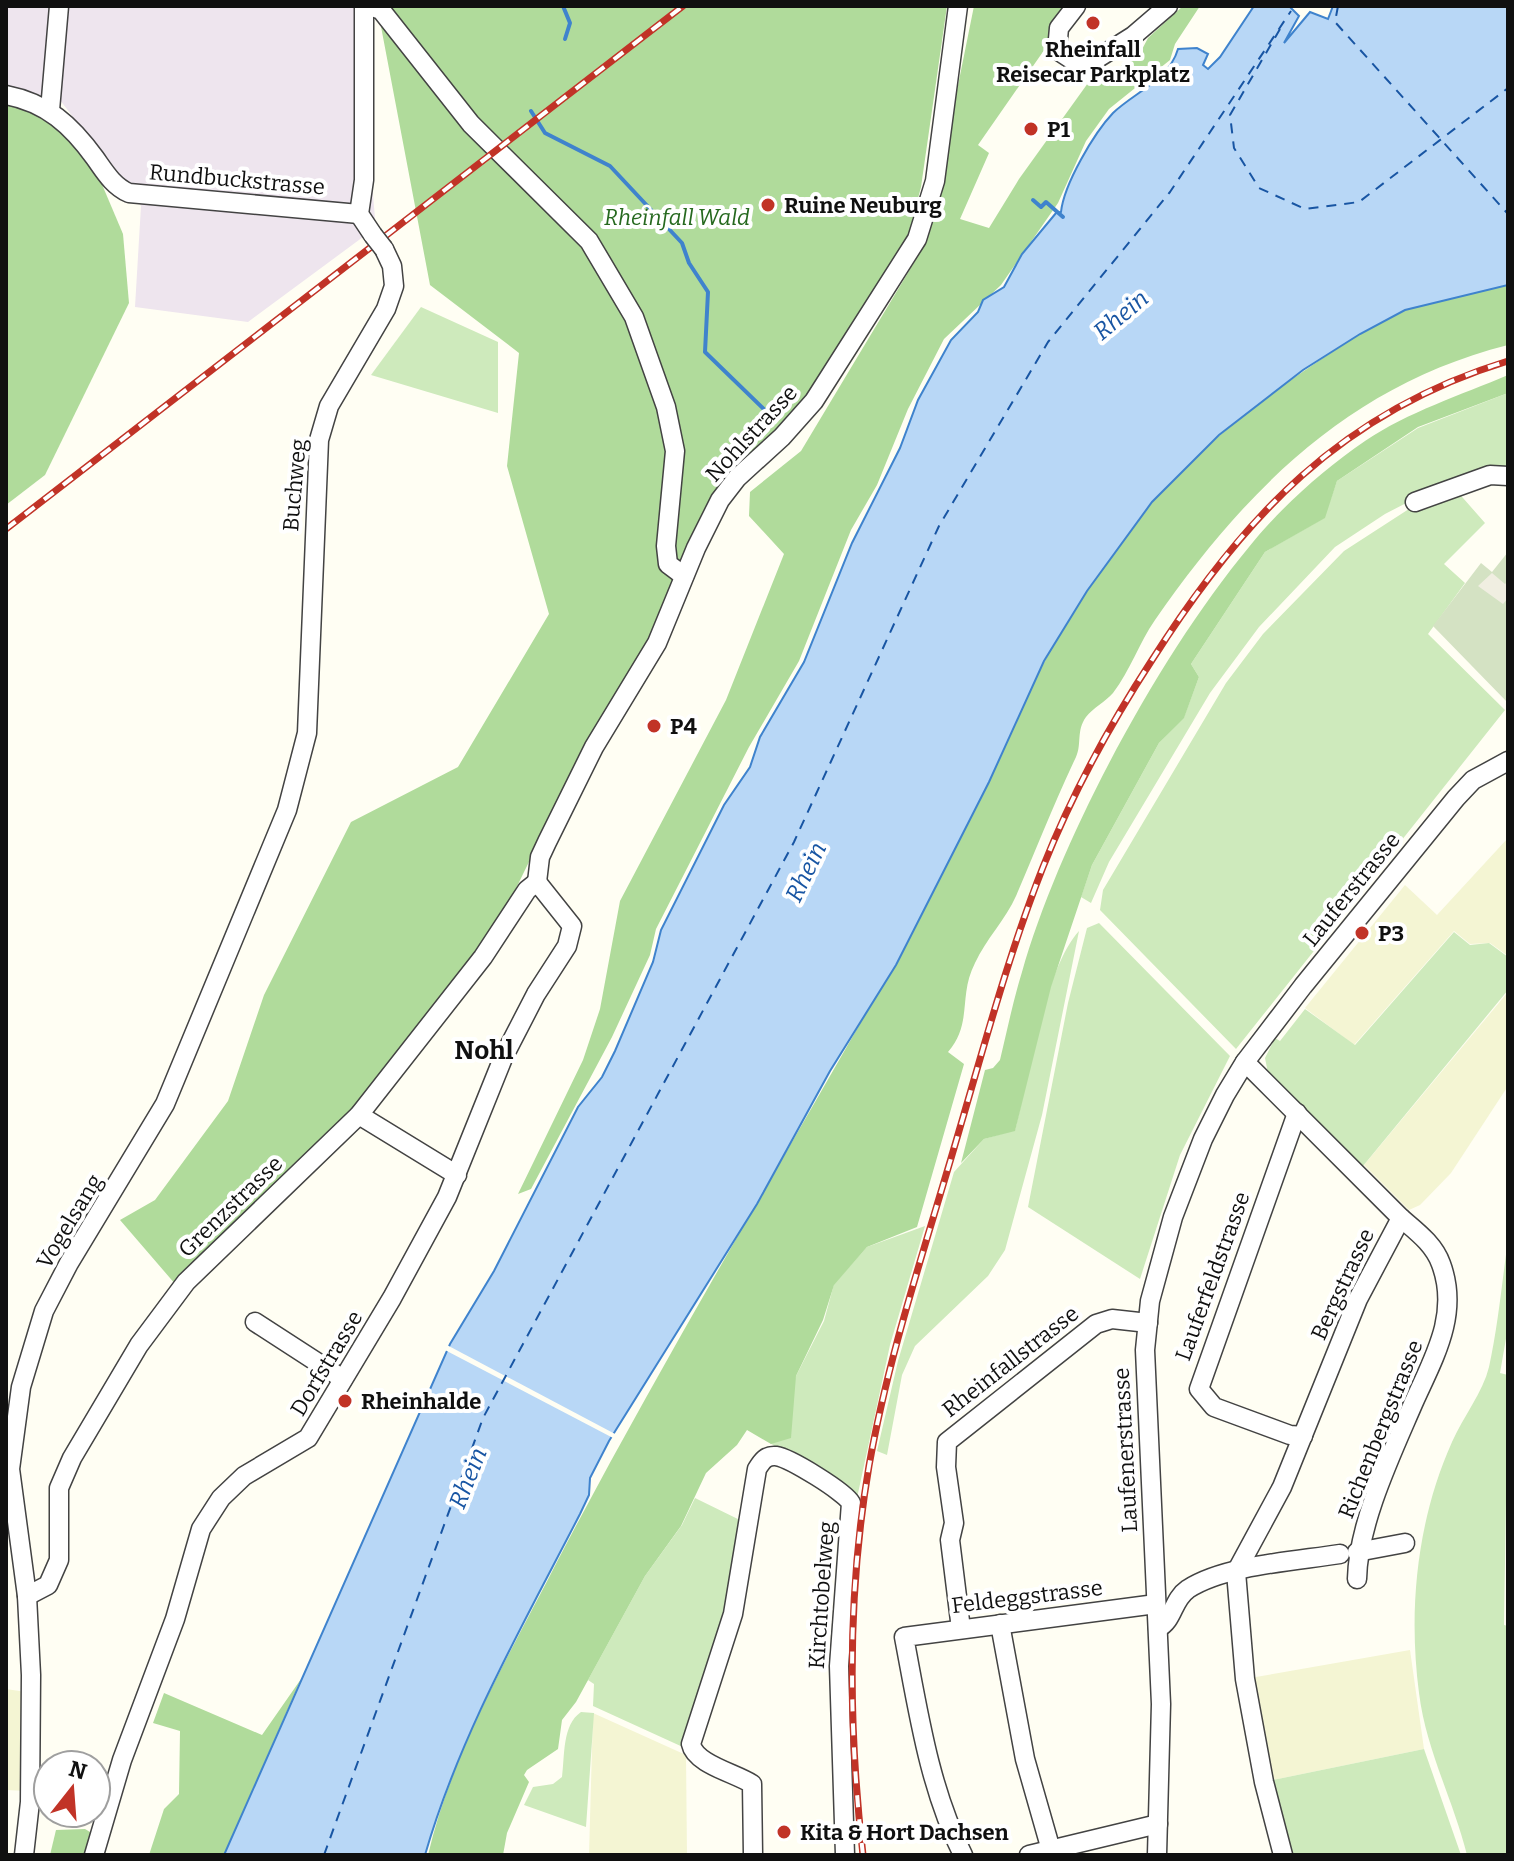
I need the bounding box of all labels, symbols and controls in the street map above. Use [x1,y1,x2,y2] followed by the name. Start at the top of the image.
[1084,14,1102,32] marker: Rheinfall Reisecar Parkplatz
[996,36,1190,88] place label: Rheinfall Reisecar Parkplatz
[1047,116,1070,143] place label: P1
[1022,120,1040,138] marker: P1
[148,158,326,201] street label: Rundbuckstrasse
[784,192,942,219] place label: Ruine Neuburg
[759,196,777,214] marker: Ruine Neuburg
[604,204,750,231] park label: Rheinfall Wald
[1088,284,1154,346] water label: Rhein
[700,379,803,487] street label: Nohlstrasse
[277,438,312,533] street label: Buchweg
[670,713,697,740] place label: P4
[645,717,663,735] marker: P4
[1297,827,1406,952] street label: Lauferstrasse
[780,838,832,906] water label: Rhein
[1378,920,1404,947] place label: P3
[1353,924,1371,942] marker: P3
[454,1035,514,1066] district label: Nohl
[173,1150,288,1263] street label: Grenzstrasse
[31,1169,108,1273] street label: Vogelsang
[1169,1188,1256,1364] street label: Lauferfeldstrasse
[1305,1224,1380,1344] street label: Bergstrasse
[937,1300,1084,1423] street label: Rheinfallstrasse
[284,1306,368,1421] street label: Dorfstrasse
[1332,1336,1429,1522] street label: Richenbergstrasse
[1108,1367,1143,1533] street label: Laufenerstrasse
[361,1388,481,1415] place label: Rheinhalde
[336,1392,354,1410] marker: Rheinhalde
[443,1444,493,1512] water label: Rhein
[803,1520,840,1670] street label: Kirchtobelweg
[950,1574,1104,1619] street label: Feldeggstrasse
[32,1749,112,1829] north arrow
[66,1755,90,1786] text: N
[800,1819,1009,1846] place label: Kita & Hort Dachsen
[775,1823,793,1841] marker: Kita & Hort Dachsen

